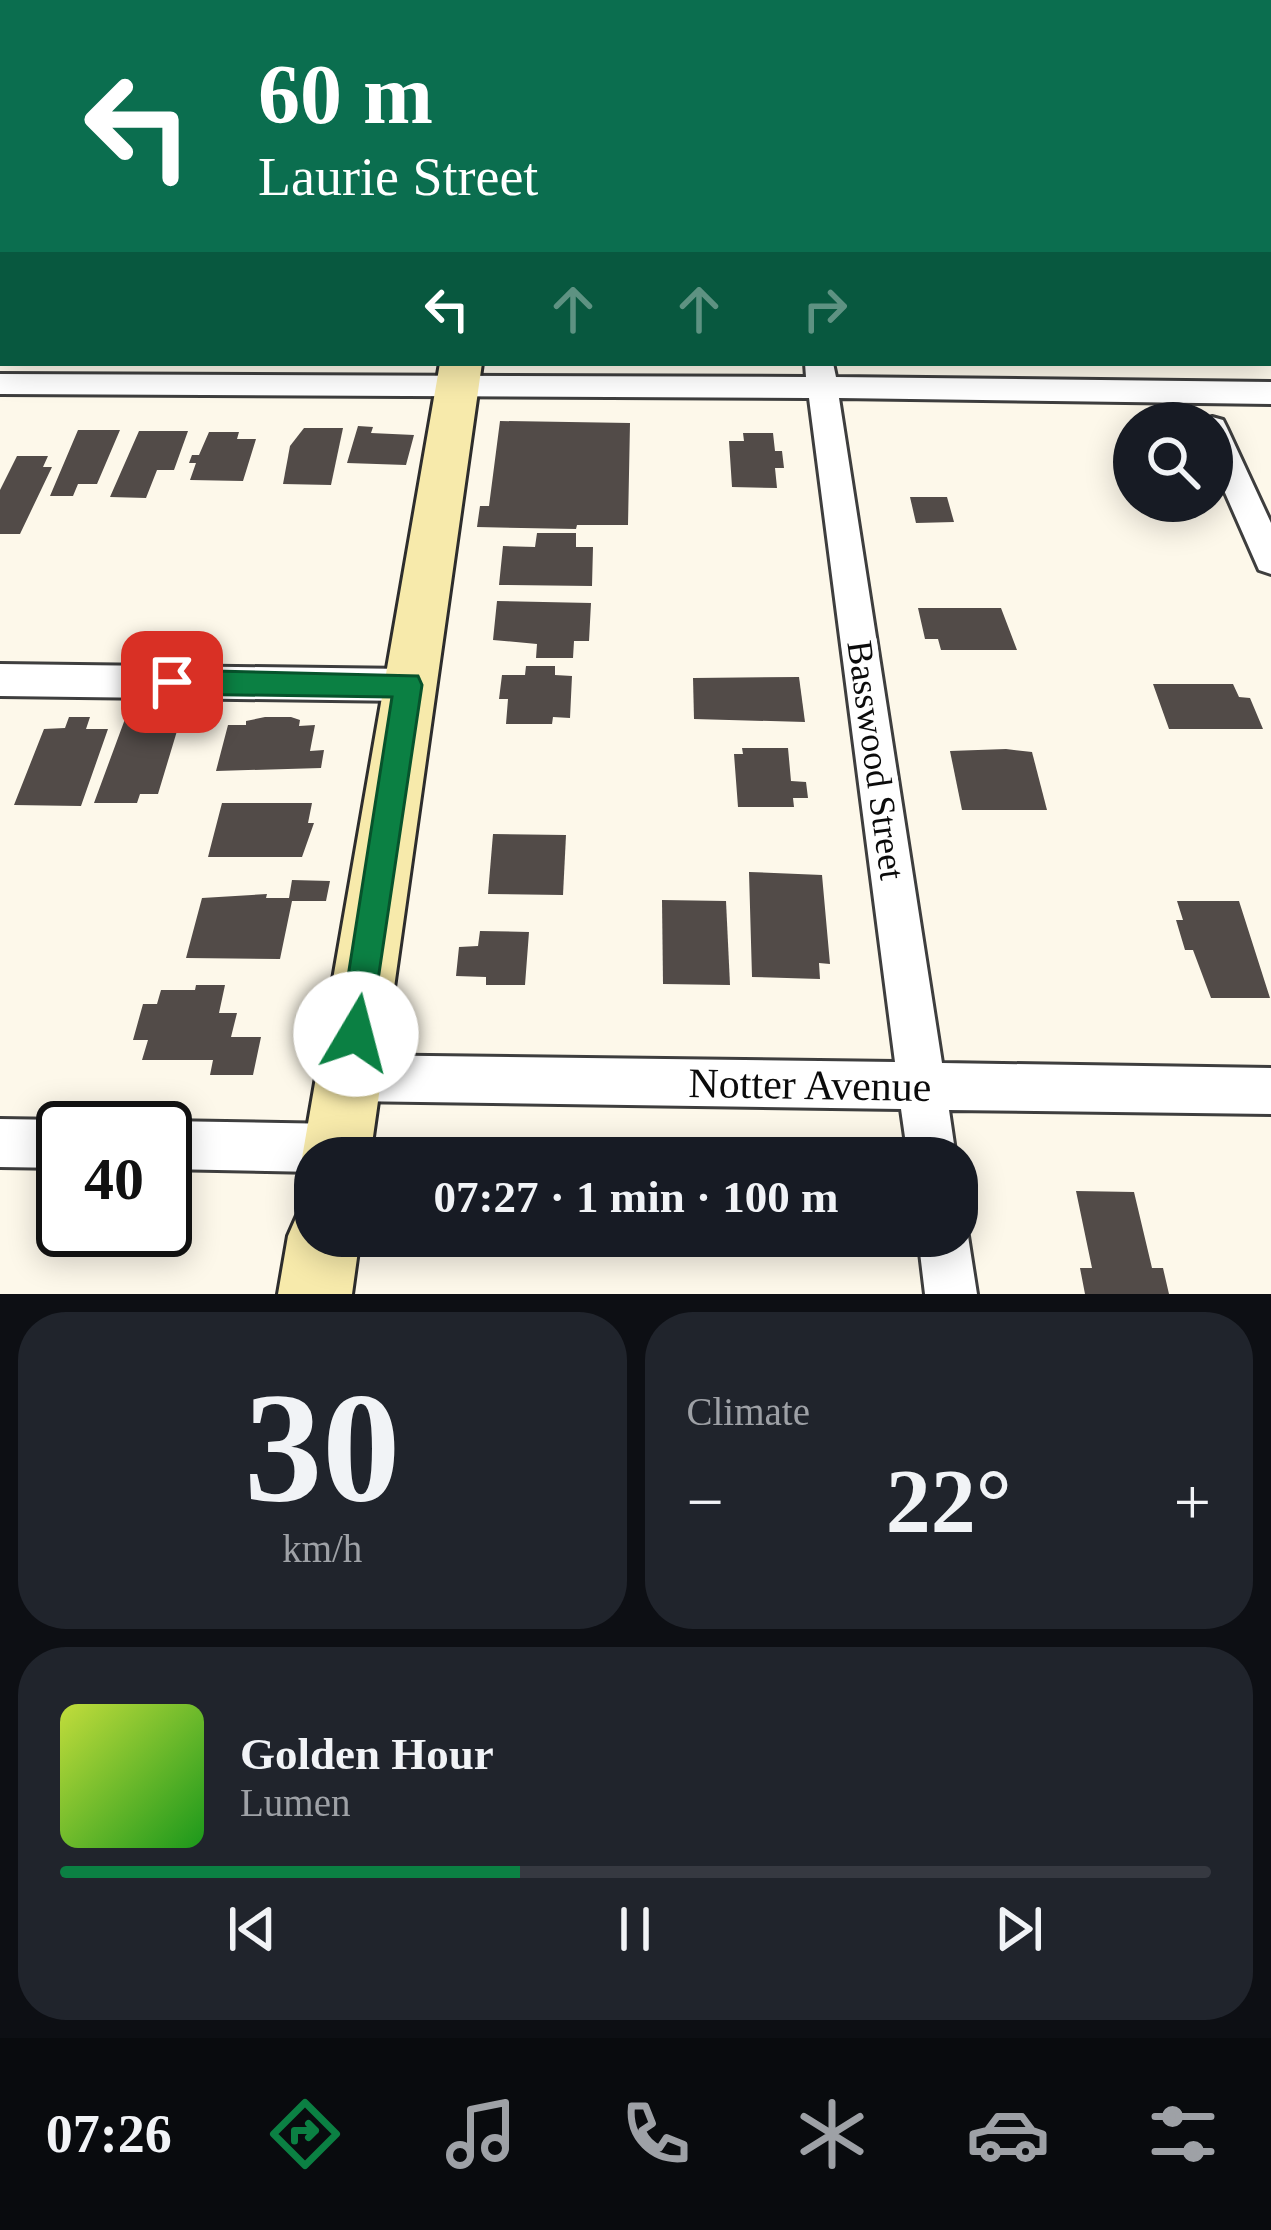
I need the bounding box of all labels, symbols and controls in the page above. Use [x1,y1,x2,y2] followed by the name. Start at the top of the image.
[60,48,216,204] icon: left
[258,48,433,141] text: 60 m
[258,147,538,207] text: Laurie Street
[414,276,480,342] icon: left
[540,276,606,342] icon: ahead
[666,276,732,342] icon: ahead
[792,276,858,342] icon: right
[1113,402,1233,522] map controls
[1113,402,1233,522] button: search
[121,631,223,733] pin
[839,638,913,882] street label: Basswood Street
[139,649,205,715] icon: arrive
[293,971,419,1097] position arrow
[688,1060,932,1110] street label: Notter Avenue
[36,1101,192,1257] speed limit sign: 40
[434,1172,839,1222] text: 07:27 · 1 min · 100 m
[244,1361,400,1534] text: 30
[687,1390,810,1433] text: Climate
[886,1452,1012,1551] text: 22°
[687,1465,724,1538] text: −
[1174,1465,1211,1538] text: +
[282,1527,362,1570] text: km/h
[240,1729,494,1779] text: Golden Hour
[240,1781,350,1824] text: Lumen
[219,1896,285,1962] icon: previous
[602,1896,668,1962] icon: pause
[986,1896,1052,1962] icon: next
[263,2092,347,2176] icon: directions
[439,2092,523,2176] icon: music
[614,2092,698,2176] icon: phone
[790,2092,874,2176] icon: climate
[966,2092,1050,2176] icon: car
[1141,2092,1225,2176] icon: filters
[46,2104,172,2164] text: 07:26

